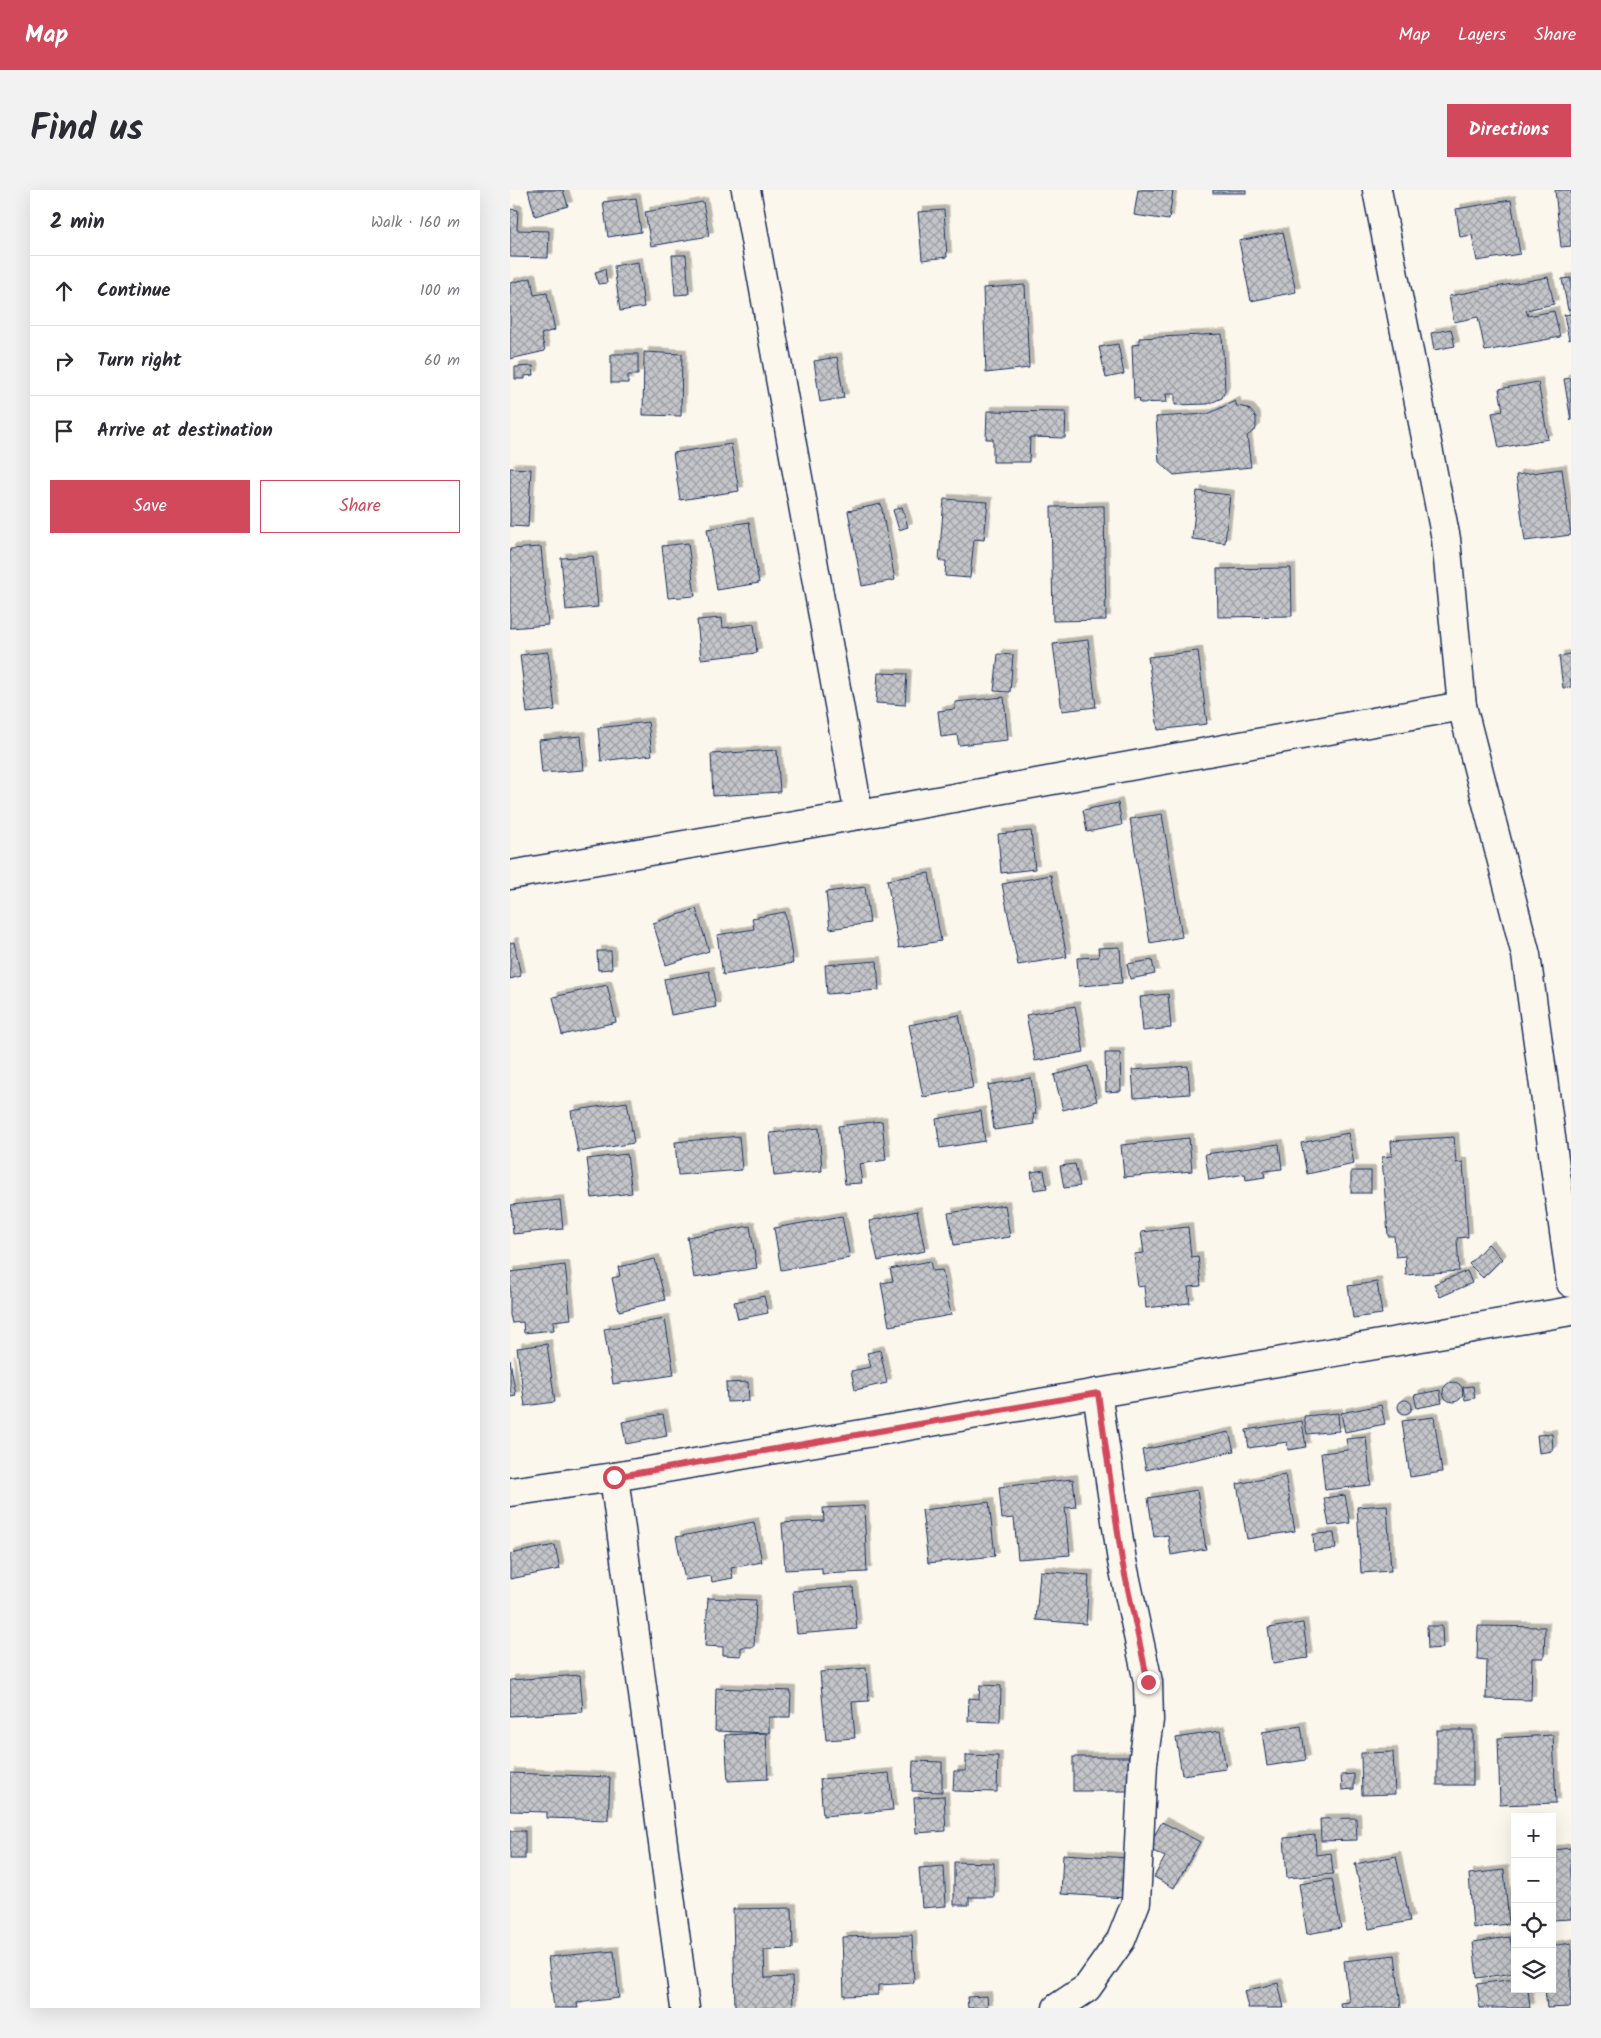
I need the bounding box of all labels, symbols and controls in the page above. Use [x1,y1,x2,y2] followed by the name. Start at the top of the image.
[25,16,68,55] text: Map
[1399,21,1430,50] text: Map
[1458,21,1506,50] text: Layers
[1534,21,1576,50] text: Share
[30,102,143,158] text: Find us
[1447,104,1571,157] button: Directions
[50,206,105,239] text: 2 min
[371,210,460,235] text: Walk · 160 m
[97,276,170,306] text: Continue
[50,277,78,305] icon: ahead
[420,278,460,303] text: 100 m
[97,346,182,376] text: Turn right
[50,347,78,375] icon: right
[424,348,460,373] text: 60 m
[97,416,273,446] text: Arrive at destination
[50,417,78,445] icon: arrive
[50,480,250,533] button: Save
[260,480,460,533] button: Share
[603,1466,626,1489] route start
[1137,1671,1160,1694] route end
[1511,1813,1556,1993] map controls
[1511,1813,1556,1858] button: +
[1511,1858,1556,1903] button: −
[1511,1903,1556,1948] button: locate
[1511,1948,1556,1993] button: layers

